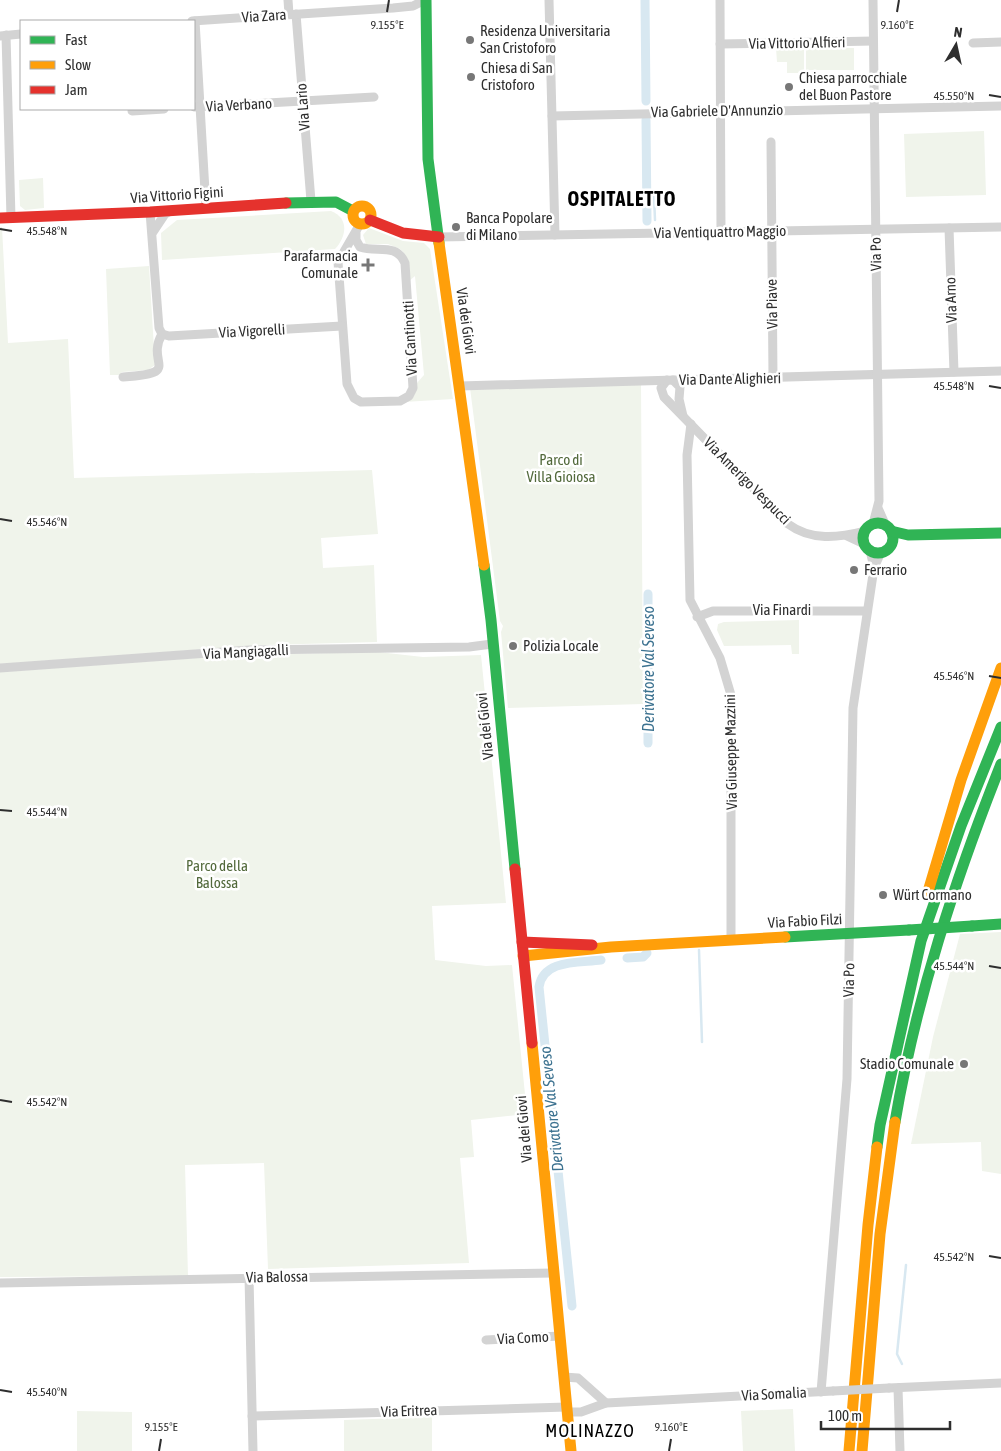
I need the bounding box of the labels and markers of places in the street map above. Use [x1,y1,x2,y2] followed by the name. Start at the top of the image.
[480,22,610,56] place label: Residenza Universitaria San Cristoforo
[464,34,476,46] marker: Residenza Universitaria San Cristoforo
[481,59,553,93] place label: Chiesa di San Cristoforo
[799,69,907,103] place label: Chiesa parrocchiale del Buon Pastore
[465,71,477,83] marker: Chiesa di San Cristoforo
[783,81,795,93] marker: Chiesa parrocchiale del Buon Pastore
[466,209,553,243] place label: Banca Popolare di Milano
[450,221,462,233] marker: Banca Popolare di Milano
[284,247,358,281] place label: Parafarmacia Comunale
[362,259,374,271] marker: Parafarmacia Comunale
[864,561,907,578] place label: Ferrario
[848,564,860,576] marker: Ferrario
[523,637,599,654] place label: Polizia Locale
[507,640,519,652] marker: Polizia Locale
[893,886,972,903] place label: Würt Cormano
[877,889,889,901] marker: Würt Cormano
[860,1055,954,1072] place label: Stadio Comunale
[958,1058,970,1070] marker: Stadio Comunale

